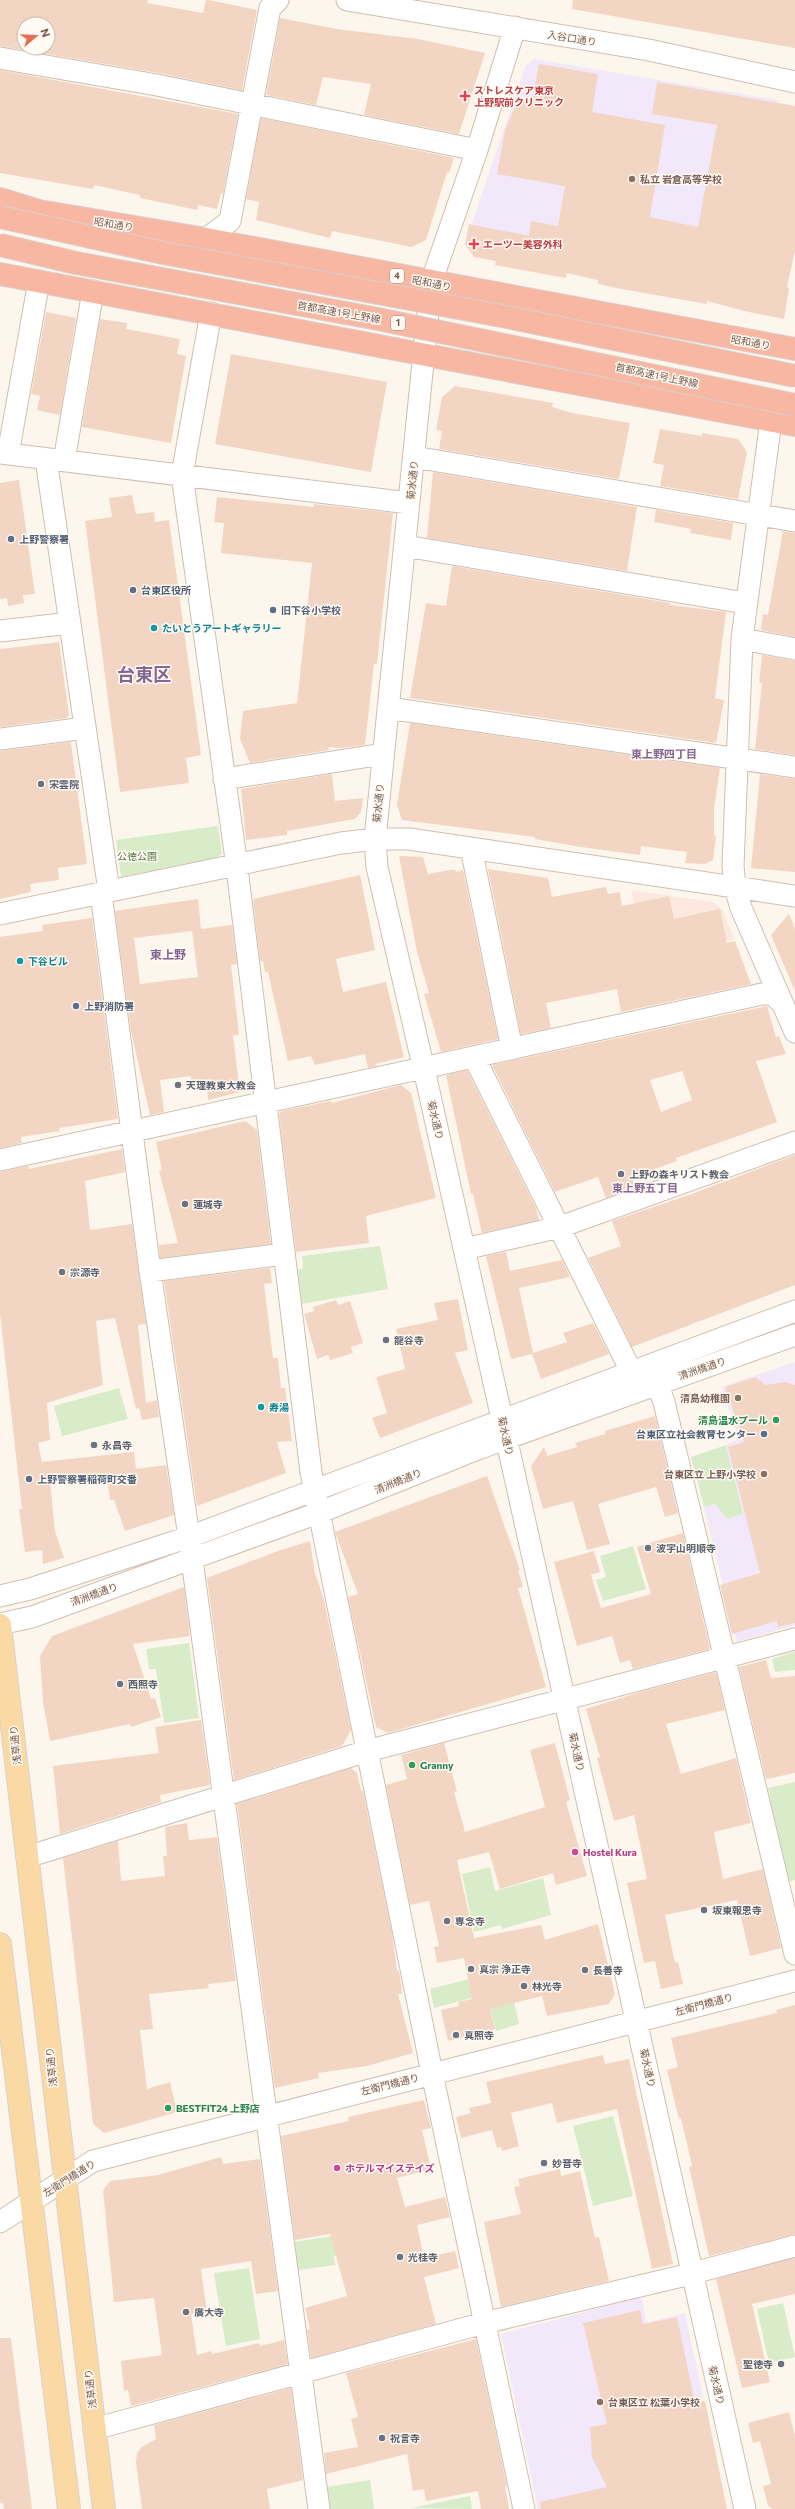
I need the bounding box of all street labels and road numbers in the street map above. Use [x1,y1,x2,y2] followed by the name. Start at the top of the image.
[546,28,598,48] street label: 入谷口通り
[93,215,135,233] street label: 昭和通り
[390,269,404,283] road number: 4
[411,273,453,293] street label: 昭和通り
[296,299,382,325] street label: 首都高速1号上野線
[391,316,405,330] road number: 1
[730,333,772,351] street label: 昭和通り
[615,360,699,390] street label: 首都高速1号上野線
[404,459,420,501] street label: 菊水通り
[370,782,386,824] street label: 菊水通り
[426,1099,446,1141] street label: 菊水通り
[676,1354,728,1382] street label: 清洲橋通り
[496,1415,516,1457] street label: 菊水通り
[373,1466,423,1496] street label: 清洲橋通り
[68,1580,120,1608] street label: 清洲橋通り
[7,1724,23,1766] street label: 浅草通り
[567,1731,587,1773] street label: 菊水通り
[673,1990,735,2018] street label: 左衛門橋通り
[43,2046,59,2088] street label: 浅草通り
[638,2047,658,2089] street label: 菊水通り
[359,2071,421,2097] street label: 左衛門橋通り
[40,2157,98,2199] street label: 左衛門橋通り
[707,2364,727,2406] street label: 菊水通り
[82,2368,98,2410] street label: 浅草通り

